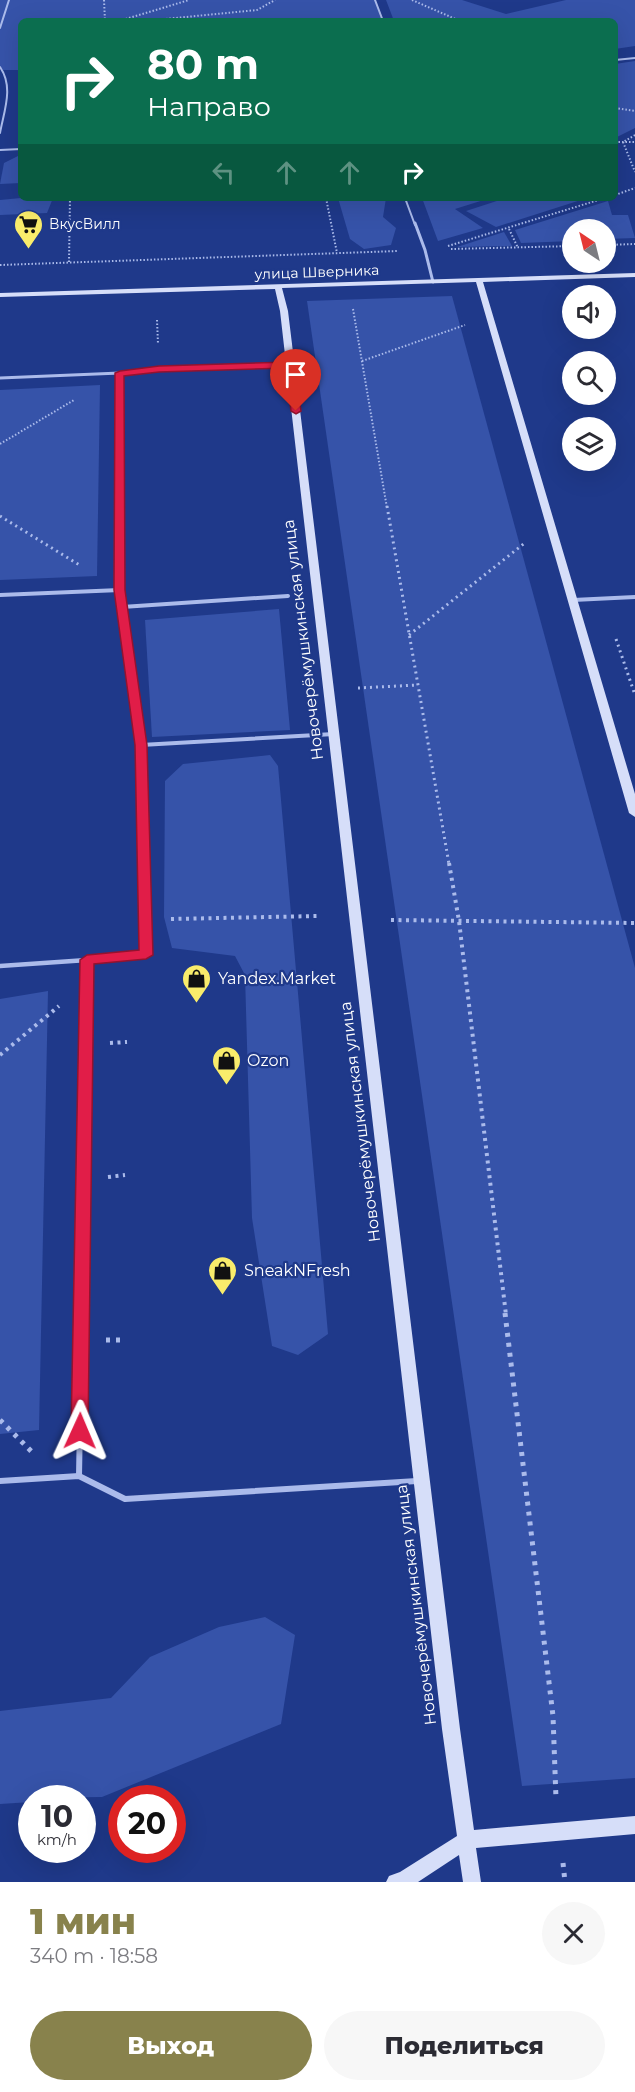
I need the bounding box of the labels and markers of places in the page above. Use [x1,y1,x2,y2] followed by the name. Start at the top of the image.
[12,208,44,250] supermarket icon: ВкусВилл
[49,215,121,233] place label: ВкусВилл
[270,349,321,411] pin
[181,962,213,1004] shop icon: Yandex.Market
[218,969,336,988] place label: Yandex.Market
[210,1044,242,1086] shop icon: Ozon
[247,1051,289,1070] place label: Ozon
[207,1254,239,1296] shop icon: SneakNFresh
[244,1261,351,1280] place label: SneakNFresh

